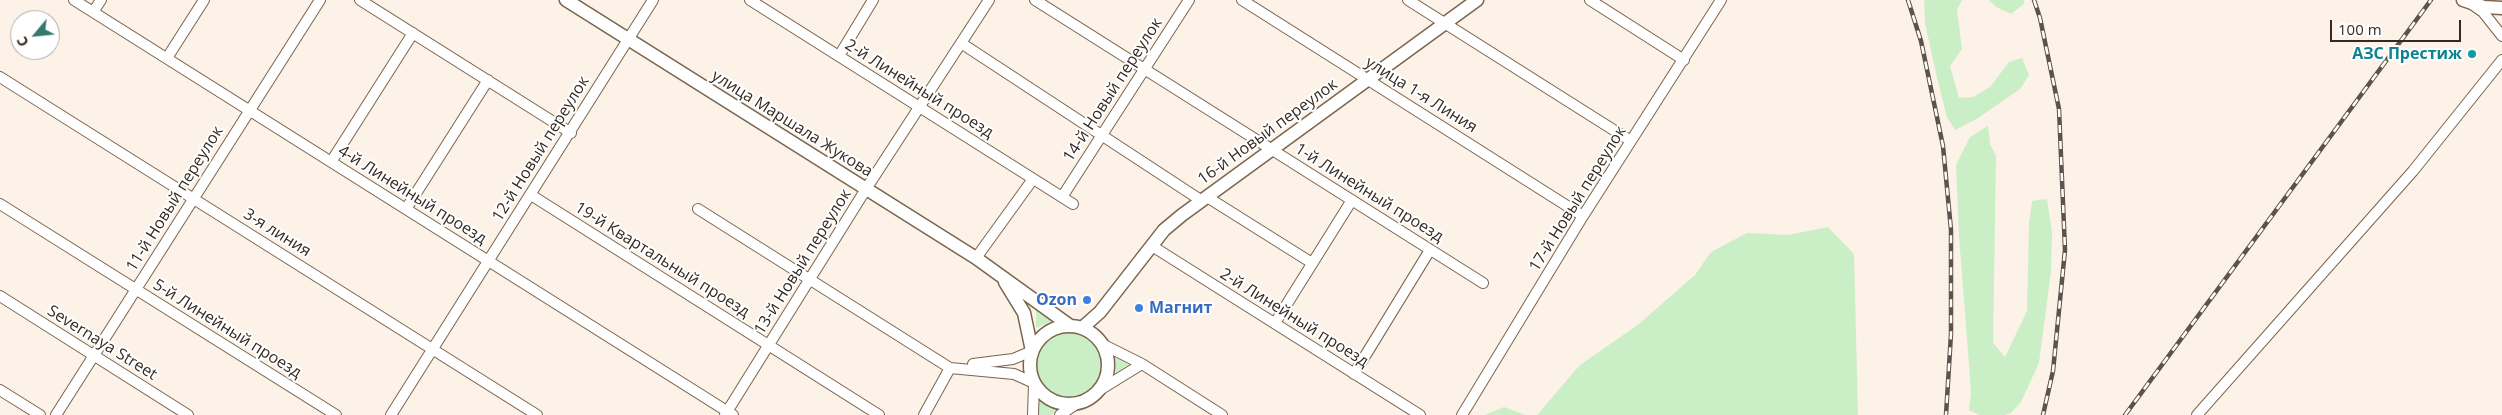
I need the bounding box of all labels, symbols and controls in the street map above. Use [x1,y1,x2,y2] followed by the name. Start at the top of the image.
[10,10,60,60] north arrow
[2332,10,2463,42] scale bar
[1059,14,1167,166] street label: 14-й Новый переулок
[2338,19,2382,39] text: 100 m
[12,33,33,50] text: С
[841,35,997,143] street label: 2-й Линейный проезд
[2352,44,2462,64] place label: АЗС Престиж
[2466,48,2478,60] marker: АЗС Престиж
[1362,53,1480,137] street label: улица 1-я Линия
[708,67,876,181] street label: улица Маршала Жукова
[488,73,594,225] street label: 12-й Новый переулок
[1195,75,1341,189] street label: 16-й Новый переулок
[122,123,228,275] street label: 11-й Новый переулок
[1525,123,1631,275] street label: 17-й Новый переулок
[1291,139,1447,247] street label: 1-й Линейный проезд
[334,141,490,249] street label: 4-й Линейный проезд
[750,186,856,338] street label: 13-й Новый переулок
[571,198,753,322] street label: 19-й Квартальный проезд
[240,205,314,261] street label: 3-я линия
[1216,264,1372,372] street label: 2-й Линейный проезд
[149,275,305,383] street label: 5-й Линейный проезд
[1036,290,1077,310] place label: Ozon
[1081,294,1093,306] marker: Ozon
[1149,298,1212,318] place label: Магнит
[44,302,160,384] street label: Severnaya Street
[1133,302,1145,314] marker: Магнит

